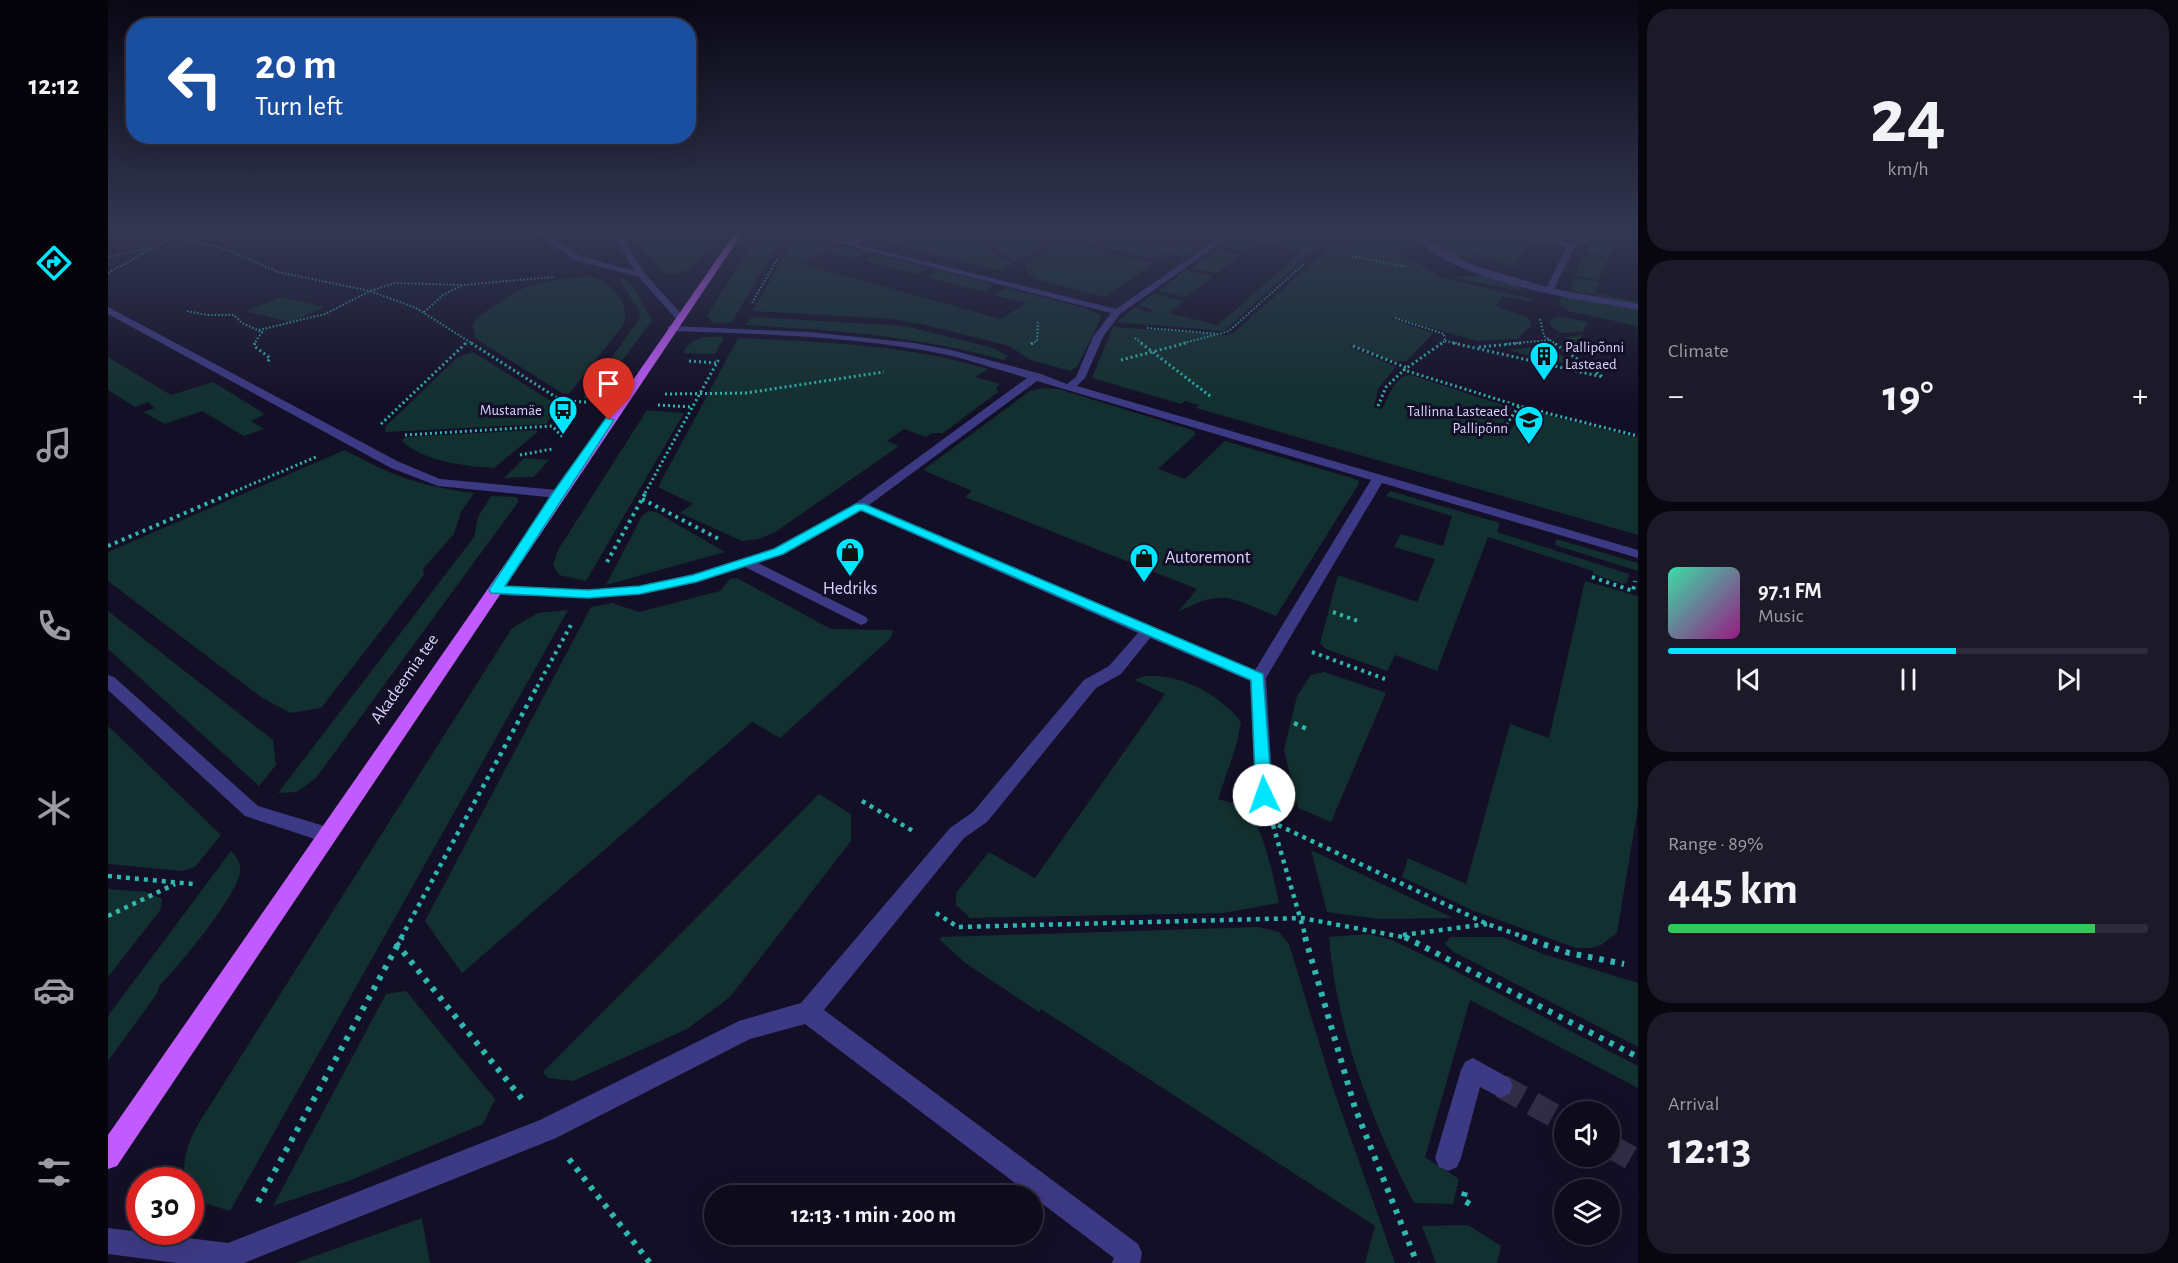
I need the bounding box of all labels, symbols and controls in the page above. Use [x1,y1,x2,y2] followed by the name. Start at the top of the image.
[156,42,234,120] icon: left
[255,44,337,86] text: 20 m
[28,72,80,99] text: 12:12
[1870,79,1946,157] text: 24
[255,93,343,120] text: Turn left
[1887,159,1929,179] text: km/h
[33,242,75,284] icon: directions
[1528,340,1560,382] building icon: Pallipõnni Lasteaed
[1565,340,1624,372] place label: Pallipõnni Lasteaed
[1668,341,1729,361] text: Climate
[583,358,634,420] pin
[592,367,625,400] icon: arrive
[1882,374,1934,419] text: 19°
[1668,380,1684,413] text: −
[2132,380,2148,413] text: +
[547,394,579,436] bus stop icon: Mustamäe
[480,403,542,418] place label: Mustamäe
[1407,404,1508,436] place label: Tallinna Lasteaed Pallipõnn
[1513,404,1545,446] school or university icon: Tallinna Lasteaed Pallipõnn
[33,424,75,466] icon: music
[834,536,866,578] shop icon: Hedriks
[1128,542,1160,584] shop icon: Autoremont
[1165,549,1251,567] place label: Autoremont
[823,580,877,598] place label: Hedriks
[1758,580,1822,602] text: 97.1 FM
[33,605,75,647] icon: phone
[1758,606,1804,626] text: Music
[368,631,442,727] street label: Akadeemia tee
[1732,663,1765,696] icon: previous
[1892,663,1925,696] icon: pause
[2052,663,2085,696] icon: next
[1232,763,1296,827] position arrow
[33,787,75,829] icon: climate
[1668,834,1764,854] text: Range · 89%
[1668,867,1798,912] text: 445 km
[33,969,75,1011] icon: car
[1668,1094,1719,1114] text: Arrival
[1554,1101,1620,1245] map controls
[1554,1101,1620,1167] button: sound
[1668,1127,1751,1172] text: 12:13
[33,1151,75,1193] icon: filters
[126,1167,204,1245] speed limit sign: 30
[1554,1179,1620,1245] button: layers
[791,1204,956,1226] text: 12:13 · 1 min · 200 m

